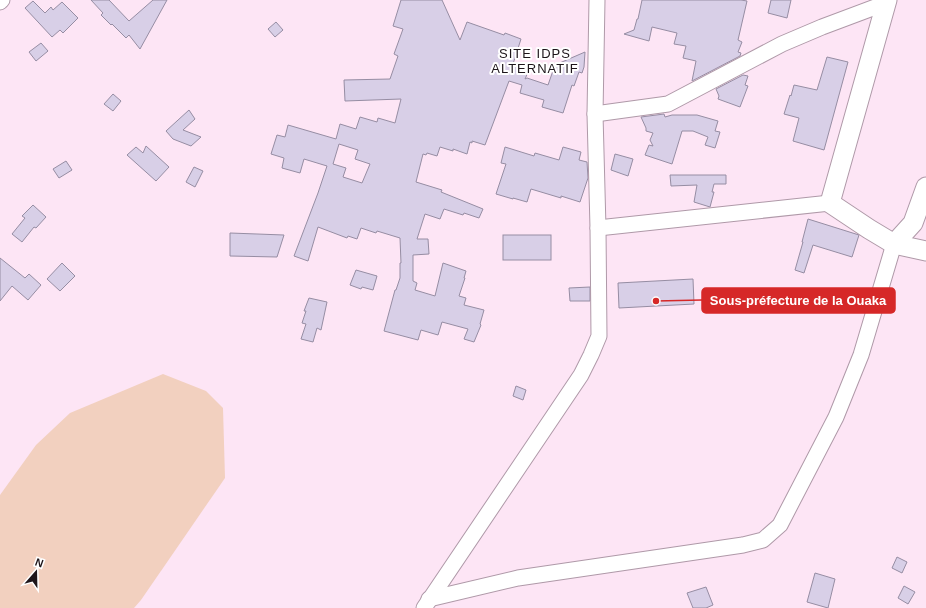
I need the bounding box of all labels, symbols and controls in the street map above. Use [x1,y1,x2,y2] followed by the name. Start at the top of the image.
[491,46,579,76] district label: SITE IDPS ALTERNATIF
[702,288,895,313] callout: Sous-préfecture de la Ouaka
[710,293,887,308] text: Sous-préfecture de la Ouaka
[16,552,56,592] north arrow
[34,556,45,570] text: N

